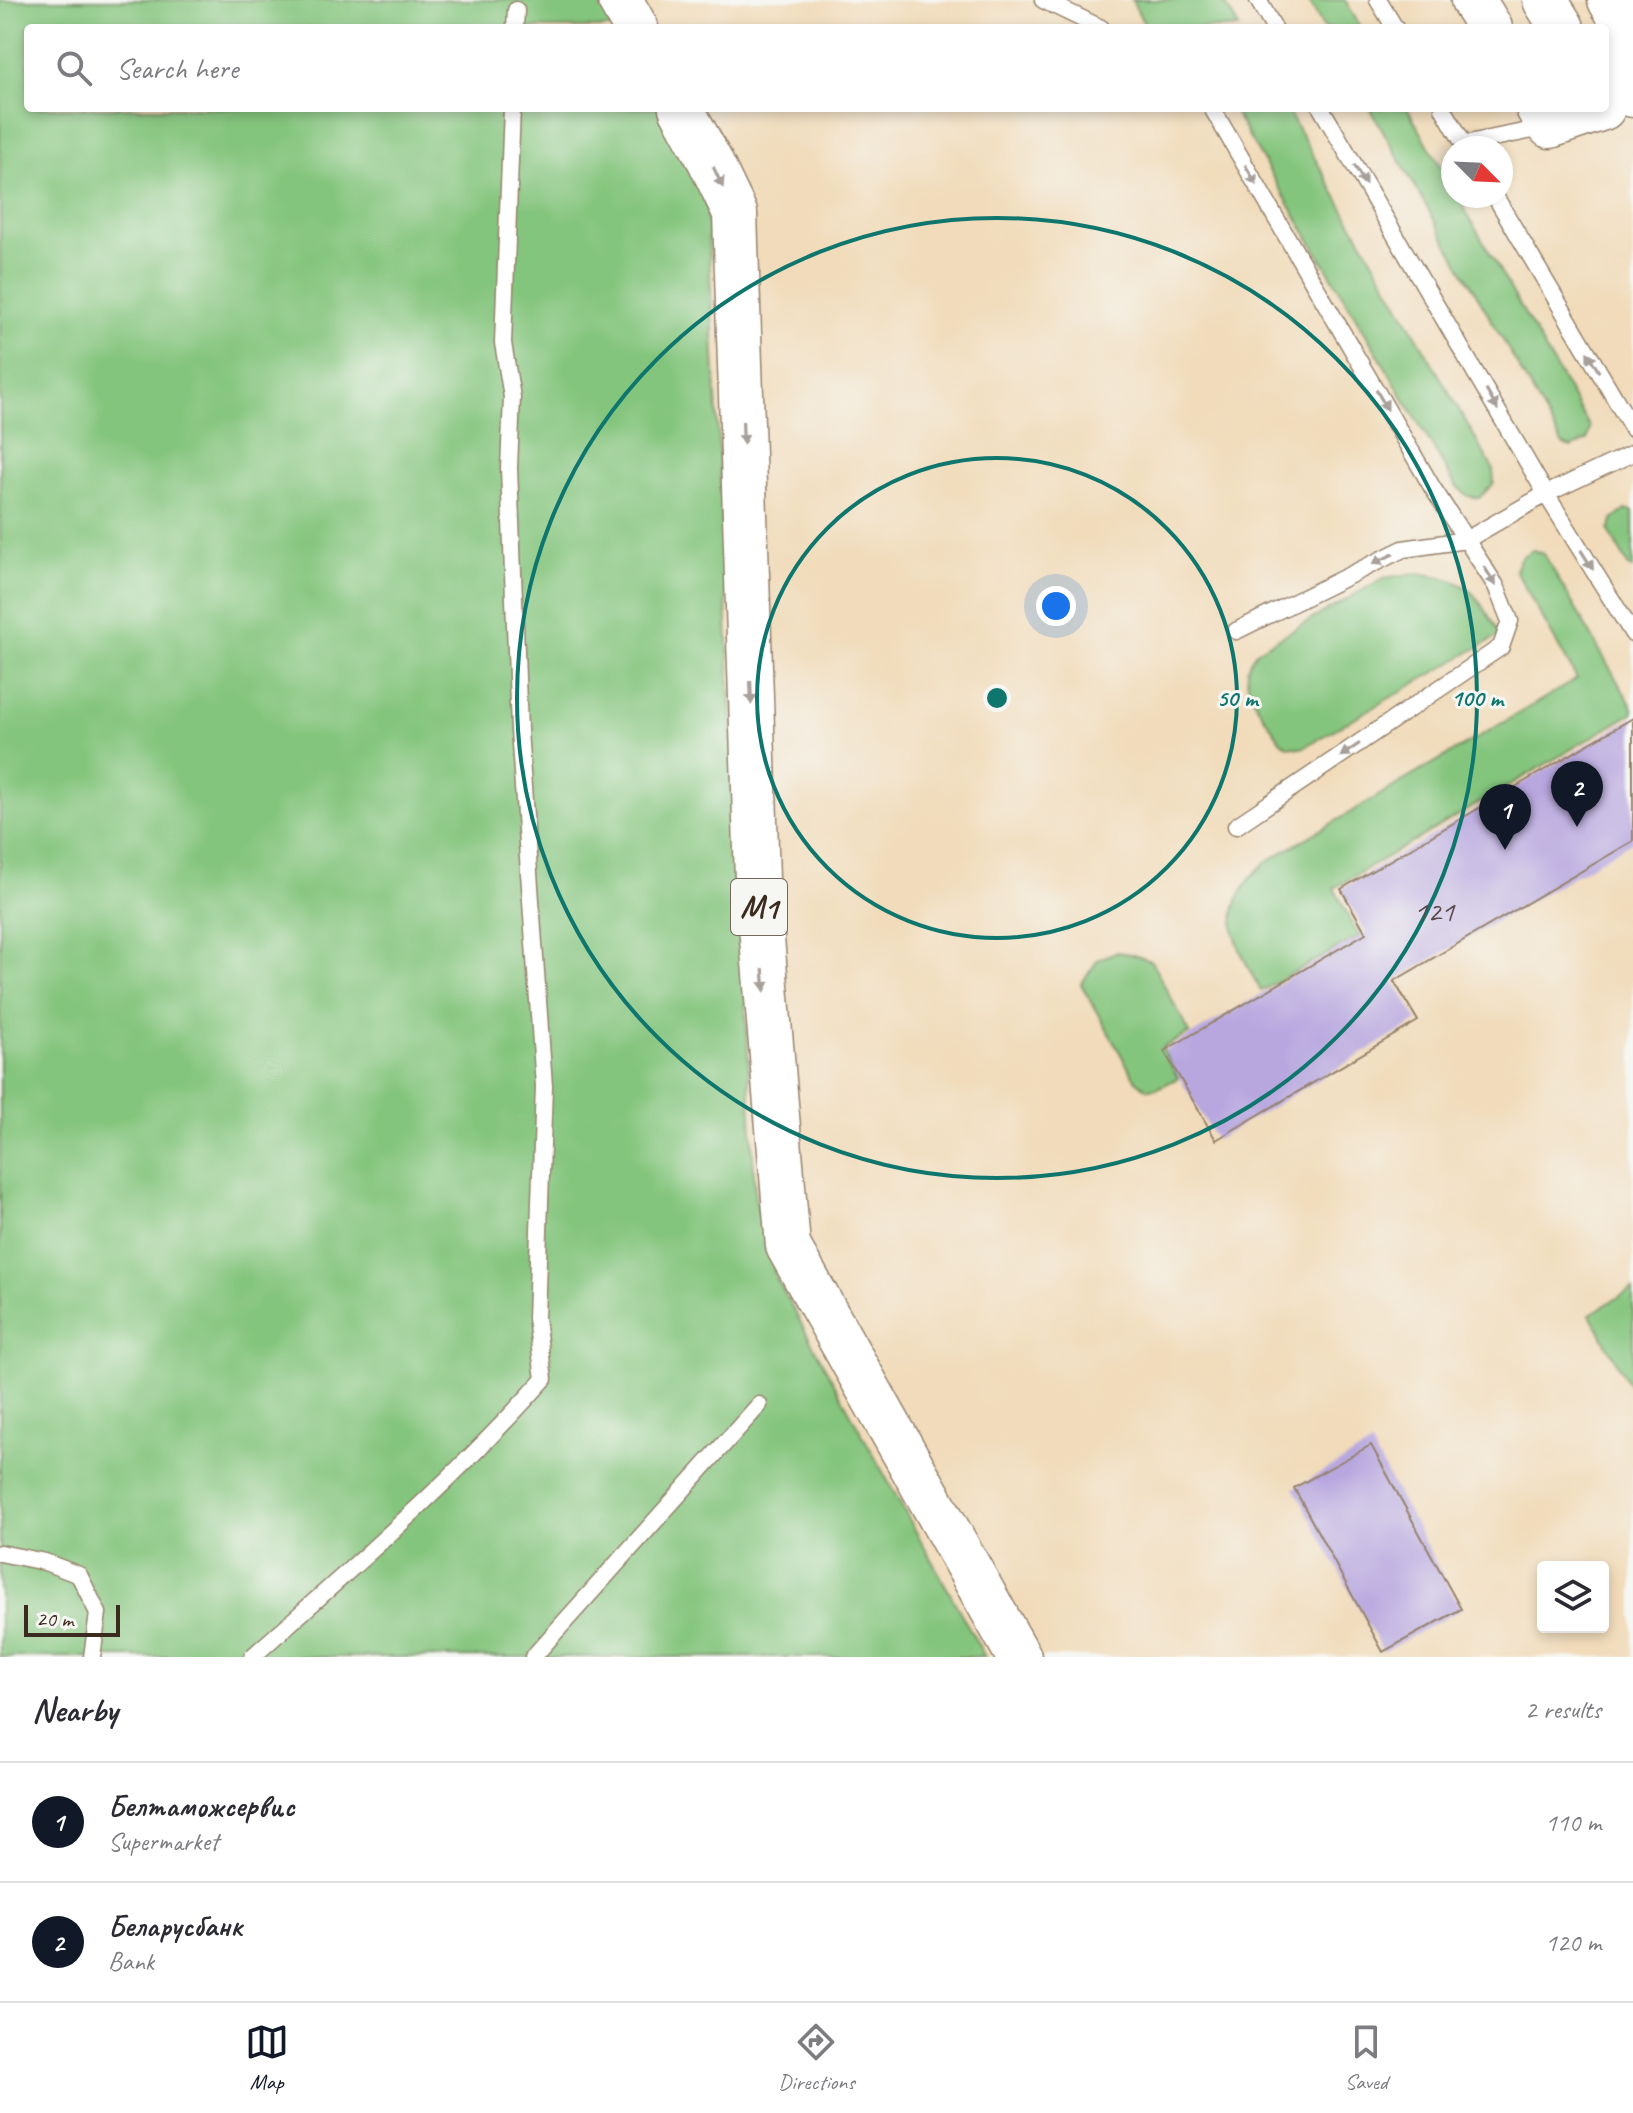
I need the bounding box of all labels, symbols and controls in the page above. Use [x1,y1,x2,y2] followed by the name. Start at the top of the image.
[24,24,1609,112] search box
[52,46,96,90] icon: search
[116,49,238,87] text: Search here
[1441,136,1513,208] north arrow
[1244,164,1258,187] one-way arrow
[1353,164,1367,186] one-way arrow
[711,165,725,188] one-way arrow
[1586,351,1600,373] one-way arrow
[1375,389,1389,412] one-way arrow
[1485,389,1499,411] one-way arrow
[737,421,750,446] one-way arrow
[1580,549,1594,571] one-way arrow
[1372,552,1395,566] one-way arrow
[1482,565,1496,587] one-way arrow
[1036,586,1076,626] your location
[745,681,758,706] one-way arrow
[1217,683,1260,713] text: 50 m
[1451,683,1505,713] text: 100 m
[983,684,1011,712] centre of rings
[1339,743,1361,757] one-way arrow
[1551,761,1603,827] pin: 2
[1479,784,1531,850] pin: 1
[731,879,787,935] road number: М1
[1414,892,1456,930] house number: 121
[758,968,771,993] one-way arrow
[1537,1561,1609,1633] map controls
[1537,1561,1609,1633] button: layers
[24,1601,120,1637] scale bar
[36,1605,73,1633] text: 20 m
[32,1688,118,1731] text: Nearby
[1525,1693,1601,1726] text: 2 results
[108,1787,294,1825] text: Белтаможсервис
[52,1806,64,1839] text: 1
[1545,1806,1601,1839] text: 110 m
[108,1825,219,1858] text: Supermarket
[108,1907,243,1945] text: Беларусбанк
[52,1926,64,1959] text: 2
[1545,1926,1601,1959] text: 120 m
[108,1945,154,1978] text: Bank
[245,2020,289,2096] tab: Map
[778,2020,855,2096] tab: Directions
[1344,2020,1388,2096] tab: Saved

